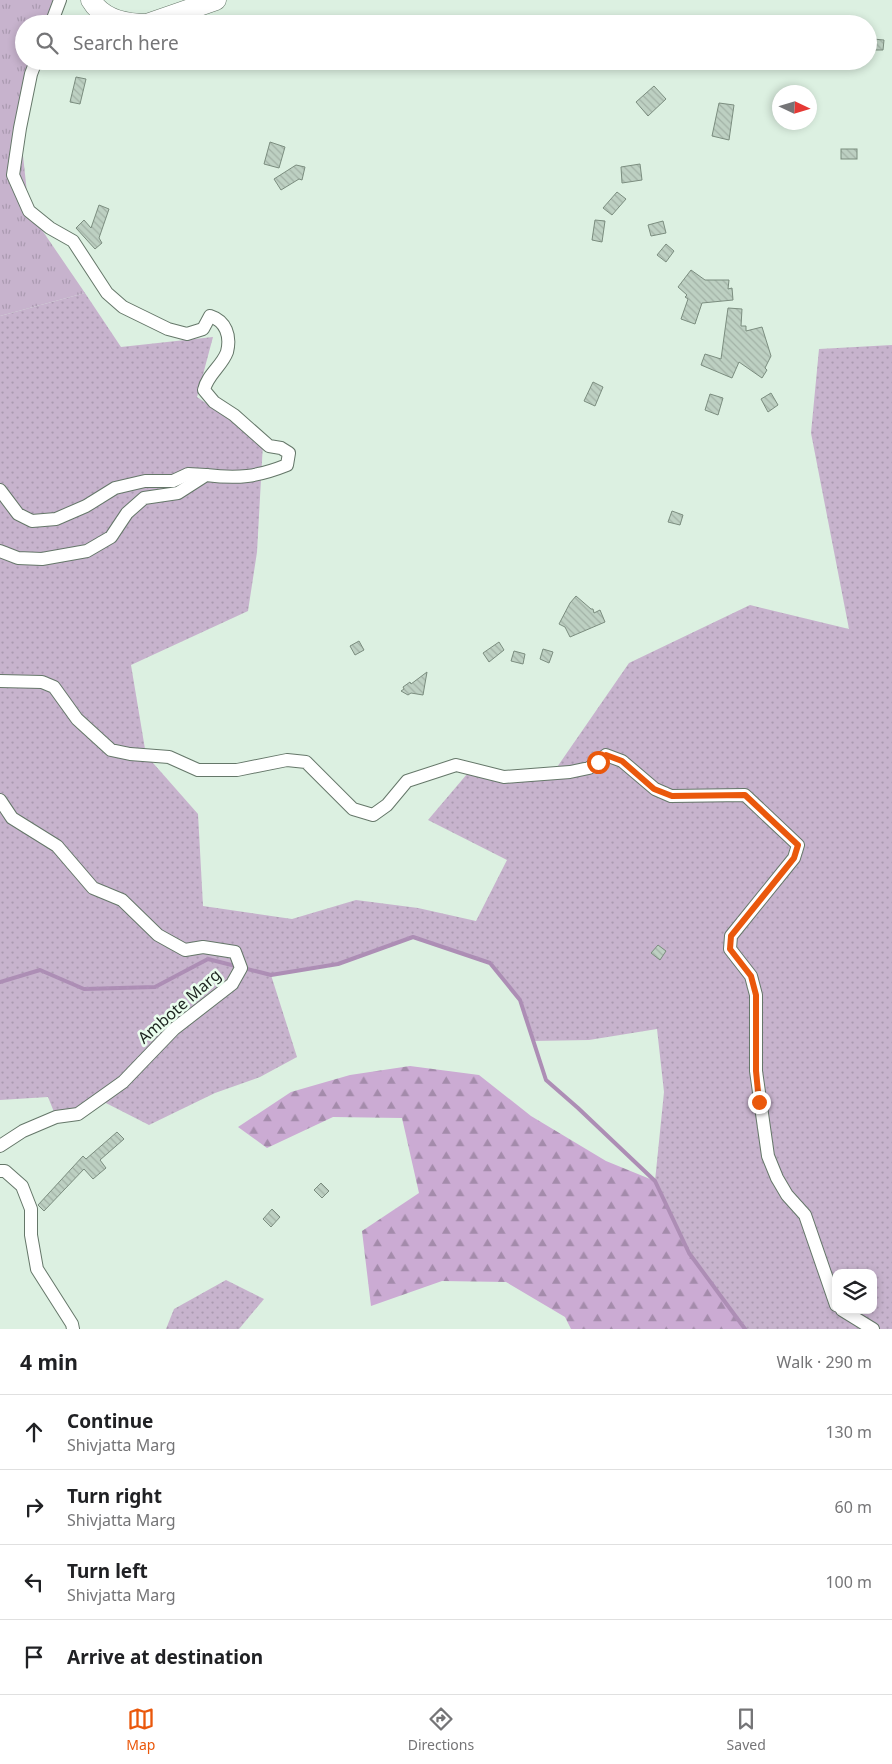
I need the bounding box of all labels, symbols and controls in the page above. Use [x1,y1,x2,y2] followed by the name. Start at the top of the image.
[15,15,877,70] search box
[33,29,61,57] icon: search
[73,30,179,56] text: Search here
[772,85,817,130] north arrow
[587,751,610,774] route start
[133,964,225,1048] street label: Ambote Marg
[748,1091,771,1114] route end
[832,1269,877,1314] map controls
[832,1269,877,1314] button: layers
[20,1348,78,1376] text: 4 min
[777,1351,872,1373] text: Walk · 290 m
[67,1408,153,1434] text: Continue
[20,1418,48,1446] icon: ahead
[825,1421,872,1443] text: 130 m
[67,1434,176,1456] text: Shivjatta Marg
[67,1483,162,1509] text: Turn right
[20,1493,48,1521] icon: right
[835,1496,872,1518] text: 60 m
[67,1509,176,1531] text: Shivjatta Marg
[67,1558,148,1584] text: Turn left
[20,1568,48,1596] icon: left
[825,1571,872,1593] text: 100 m
[67,1584,176,1606] text: Shivjatta Marg
[20,1643,48,1671] icon: arrive
[67,1644,263,1670] text: Arrive at destination
[126,1705,155,1754] tab: Map
[408,1705,474,1754] tab: Directions
[727,1705,766,1754] tab: Saved

